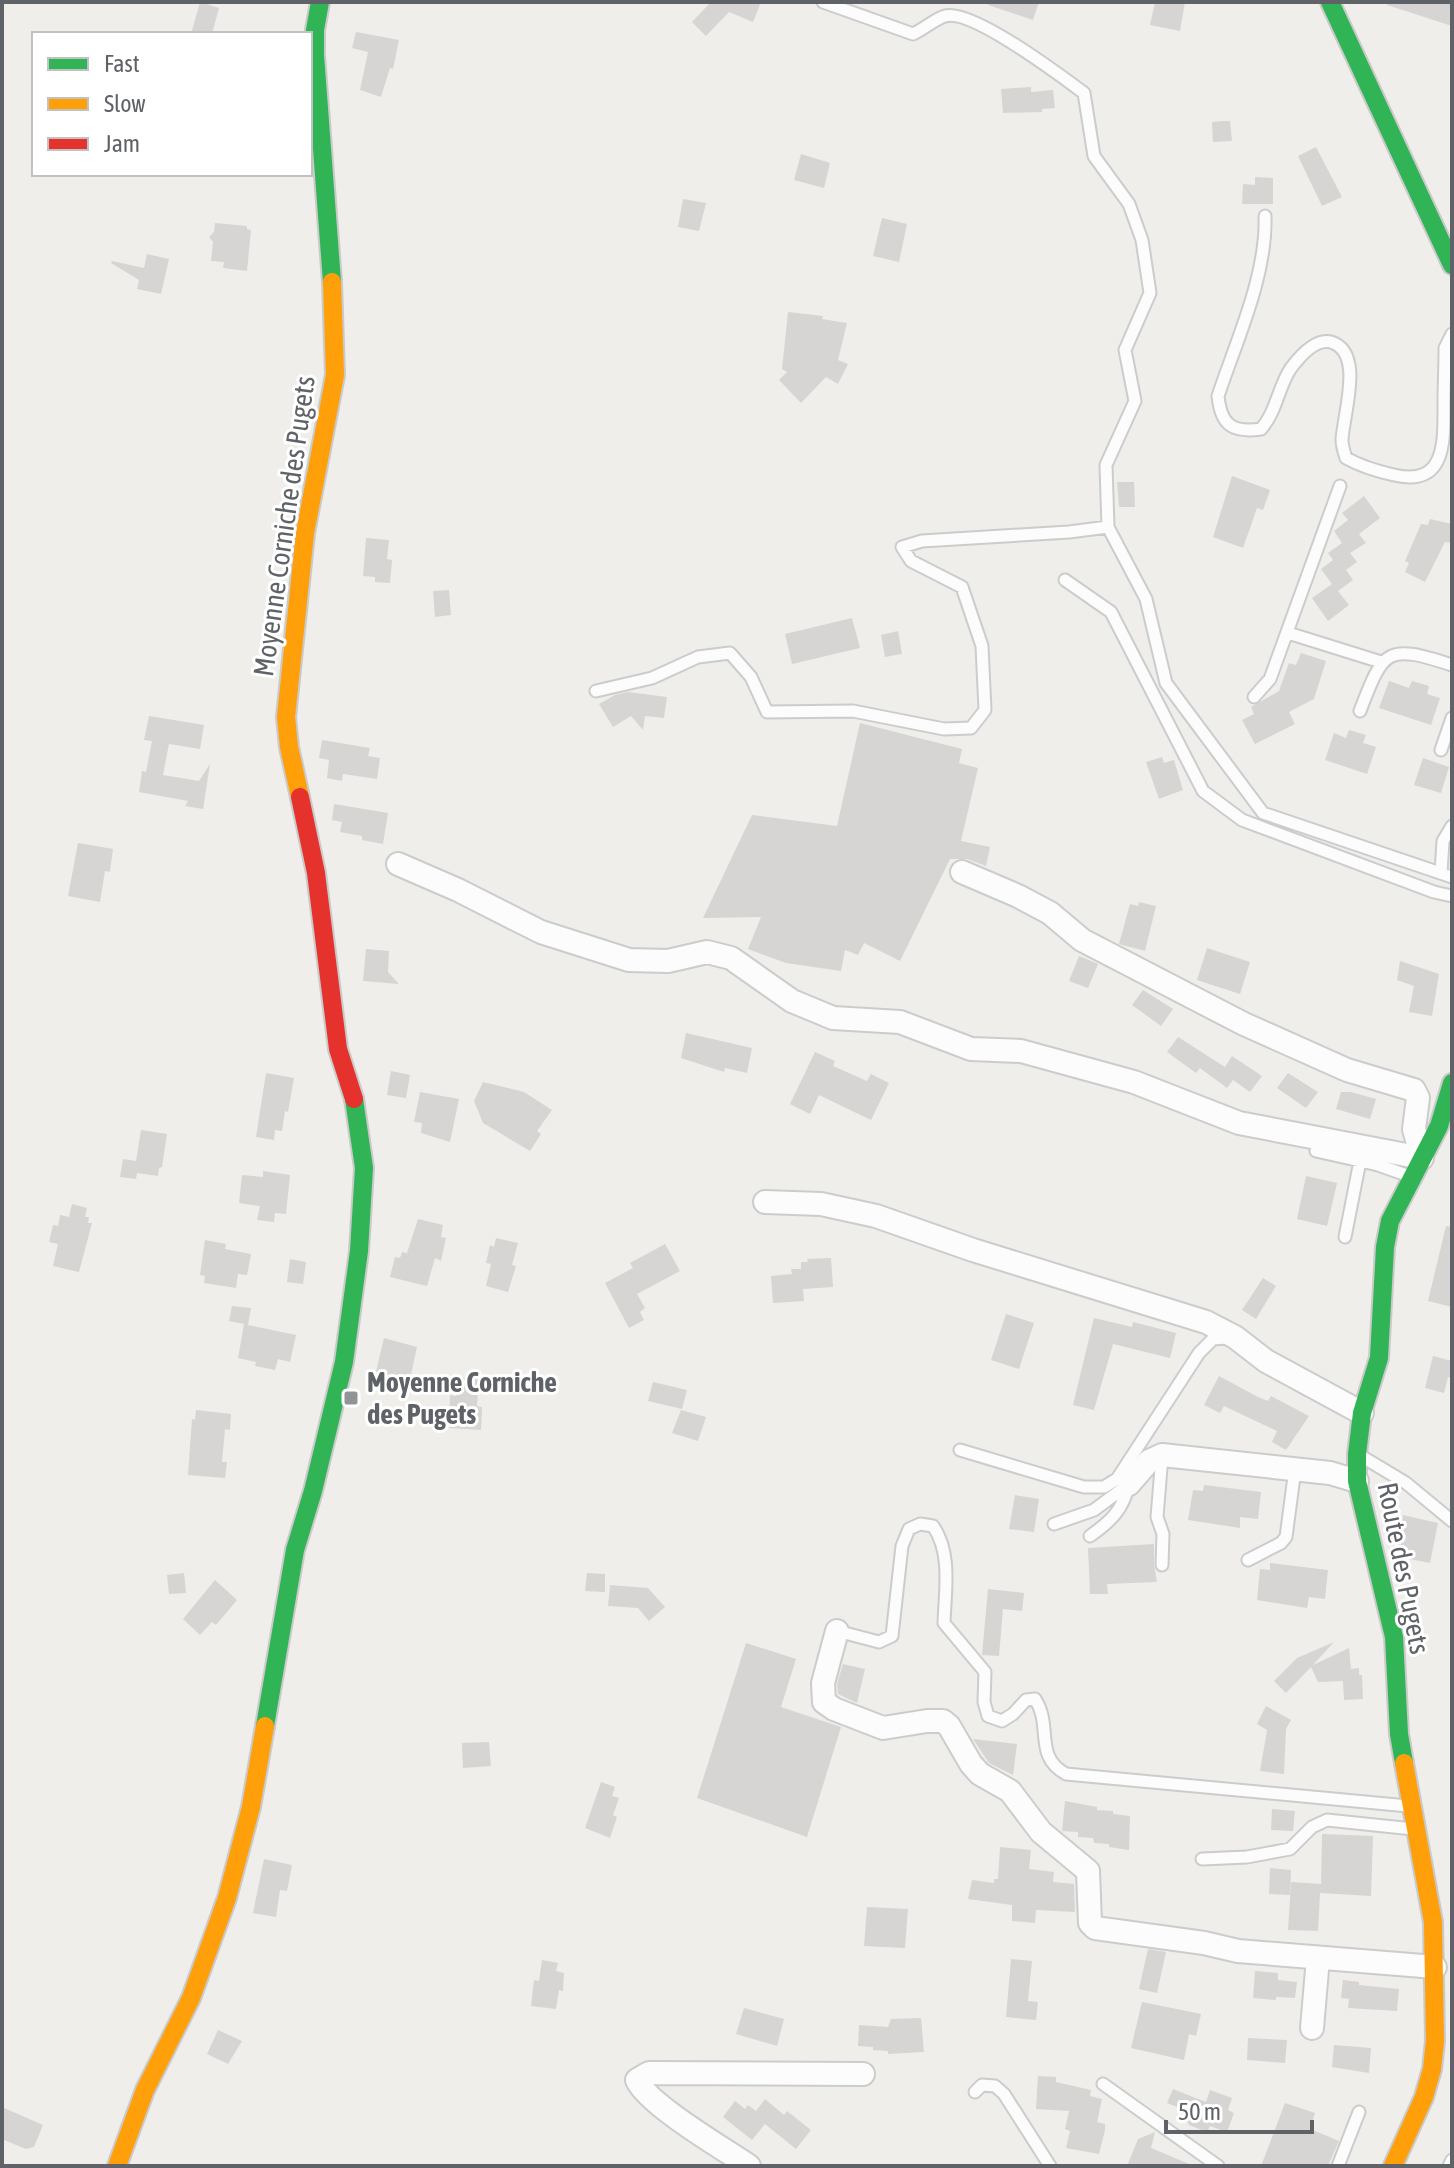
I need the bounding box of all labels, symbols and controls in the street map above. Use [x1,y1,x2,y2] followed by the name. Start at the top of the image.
[32,32,312,176] legend
[104,50,140,77] text: Fast
[104,90,146,117] text: Slow
[104,130,140,157] text: Jam
[247,374,321,678] street label: Moyenne Corniche des Pugets
[367,1366,557,1430] place label: Moyenne Corniche des Pugets
[342,1389,360,1407] marker: Moyenne Corniche des Pugets
[1372,1479,1436,1657] street label: Route des Pugets
[1166,2084,1312,2134] scale bar
[1178,2098,1221,2125] text: 50 m

